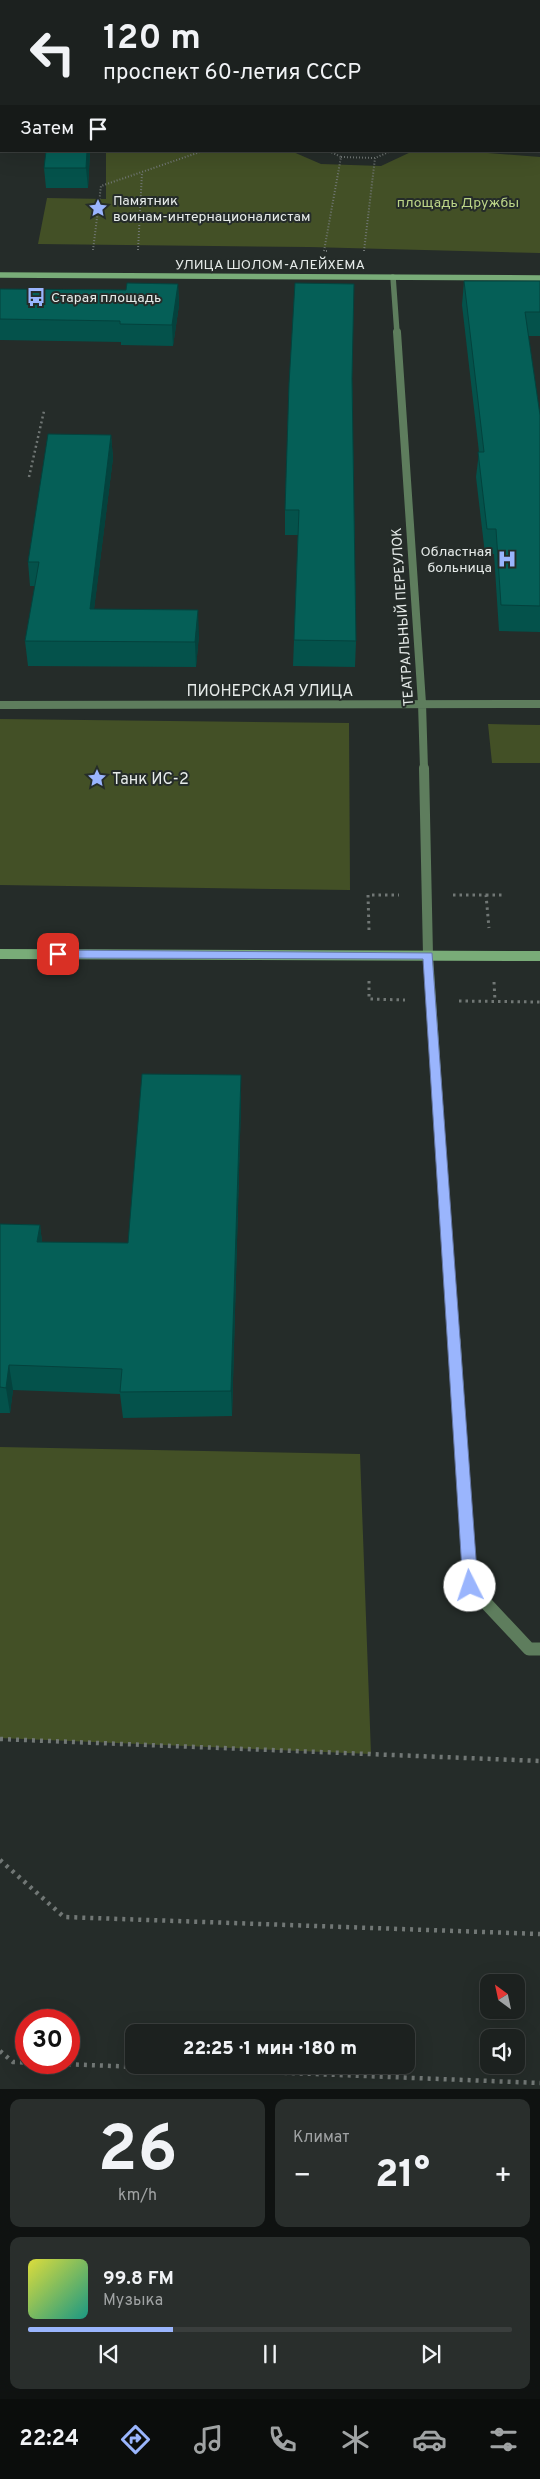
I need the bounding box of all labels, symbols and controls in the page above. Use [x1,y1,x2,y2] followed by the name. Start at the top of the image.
[103,17,201,61] text: 120 m
[20,20,85,85] icon: left
[103,60,361,87] text: проспект 60-летия СССР
[84,115,112,143] icon: arrive
[20,117,74,141] text: Затем
[113,193,311,226] place label: Памятник воинам-интернационалистам
[397,195,519,212] park label: площадь Дружбы
[87,197,109,219] place icon: Памятник воинам-интернационалистам
[175,256,365,274] street label: УЛИЦА ШОЛОМ-АЛЕЙХЕМА
[25,286,47,308] bus stop icon: Старая площадь
[51,290,161,307] place label: Старая площадь
[388,527,418,707] street label: ТЕАТРАЛЬНЫЙ ПЕРЕУЛОК
[421,544,492,577] place label: Областная больница
[496,548,518,570] hospital icon: Областная больница
[187,682,354,702] street label: ПИОНЕРСКАЯ УЛИЦА
[86,767,108,789] place icon: Танк ИС-2
[112,770,189,790] place label: Танк ИС-2
[37,933,79,975] pin
[44,940,72,968] icon: arrive
[443,1559,495,1611] position arrow
[480,1974,525,2019] north arrow
[480,1974,525,2074] map controls
[15,2009,80,2074] speed limit sign: 30
[480,2029,525,2074] button: sound
[183,2037,357,2061] text: 22:25 · 1 мин · 180 m
[98,2112,177,2194] text: 26
[293,2128,350,2148] text: Климат
[375,2152,430,2201] text: 21°
[293,2159,311,2195] text: −
[494,2159,512,2195] text: +
[118,2186,157,2206] text: km/h
[103,2267,174,2291] text: 99.8 FM
[103,2291,163,2311] text: Музыка
[95,2340,123,2368] icon: previous
[256,2340,284,2368] icon: pause
[417,2340,445,2368] icon: next
[118,2422,153,2457] icon: directions
[191,2422,226,2457] icon: music
[265,2422,300,2457] icon: phone
[338,2422,373,2457] icon: climate
[412,2422,447,2457] icon: car
[486,2422,521,2457] icon: filters
[19,2426,79,2453] text: 22:24

